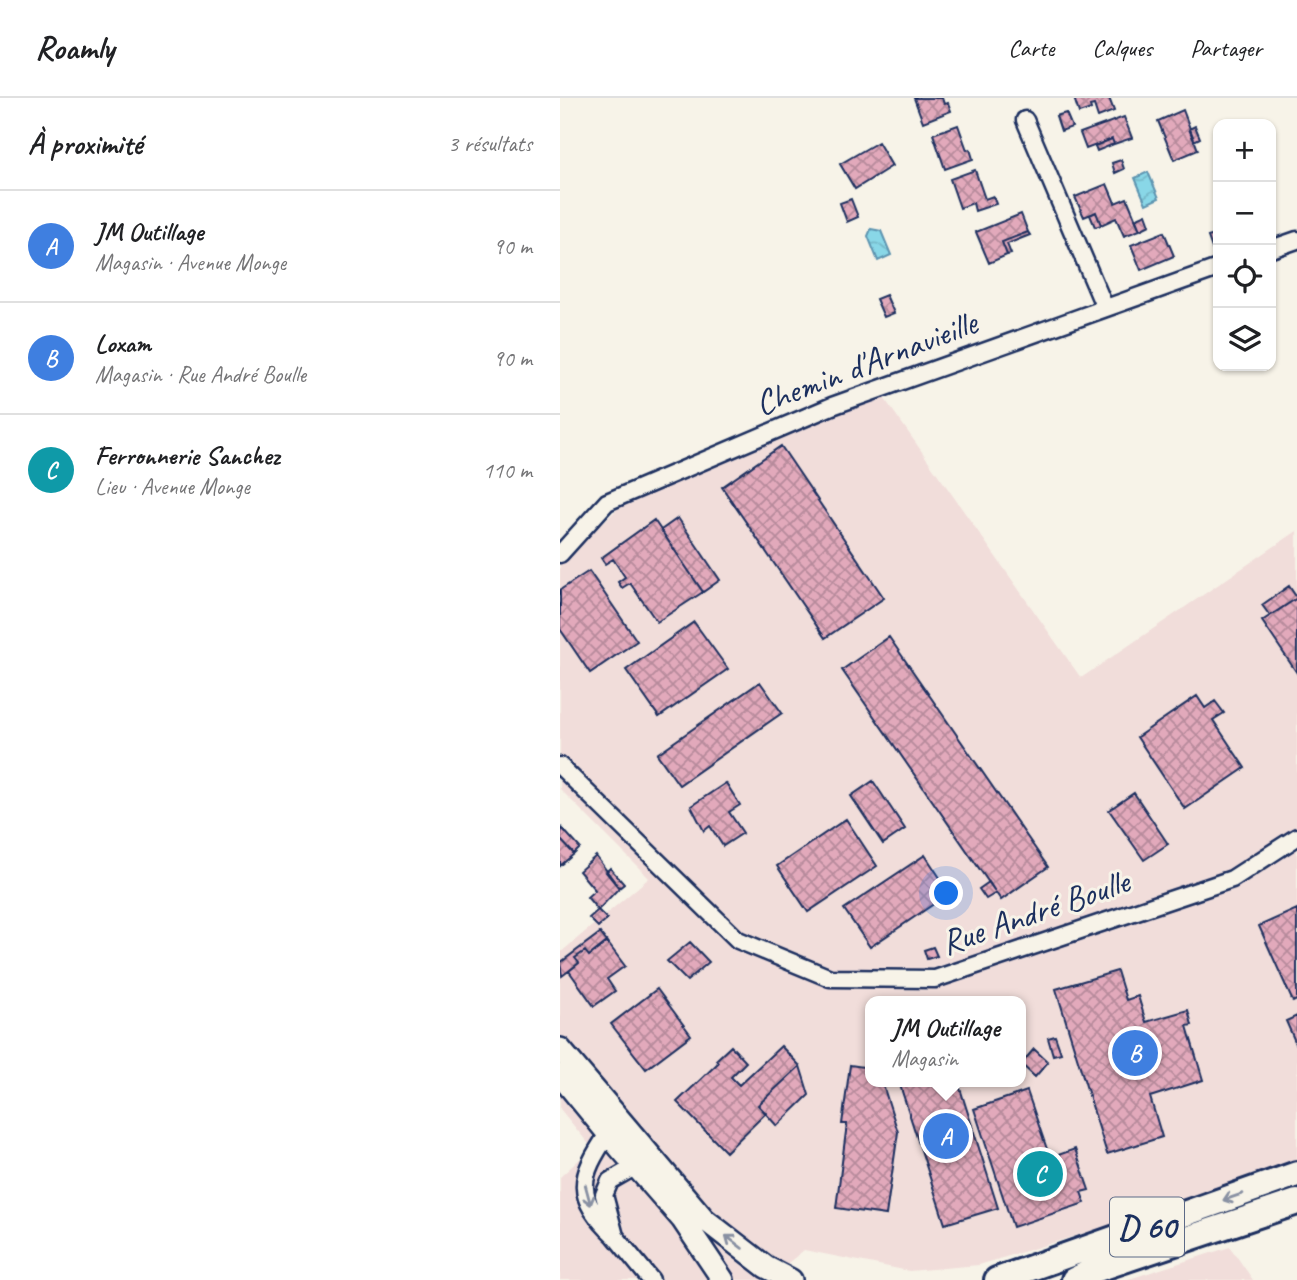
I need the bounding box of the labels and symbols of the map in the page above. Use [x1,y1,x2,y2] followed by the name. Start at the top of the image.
[749,299,986,426] street label: Chemin d'Arnavieille
[935,858,1138,965] street label: Rue André Boulle
[929,876,963,910] your location
[1112,1027,1158,1079] pin: B
[923,1110,969,1162] pin: A
[1017,1148,1063,1200] pin: C
[582,1184,595,1206] one-way arrow
[1222,1191,1244,1204] one-way arrow
[1110,1198,1184,1256] road number: D 60
[725,1235,744,1250] one-way arrow

